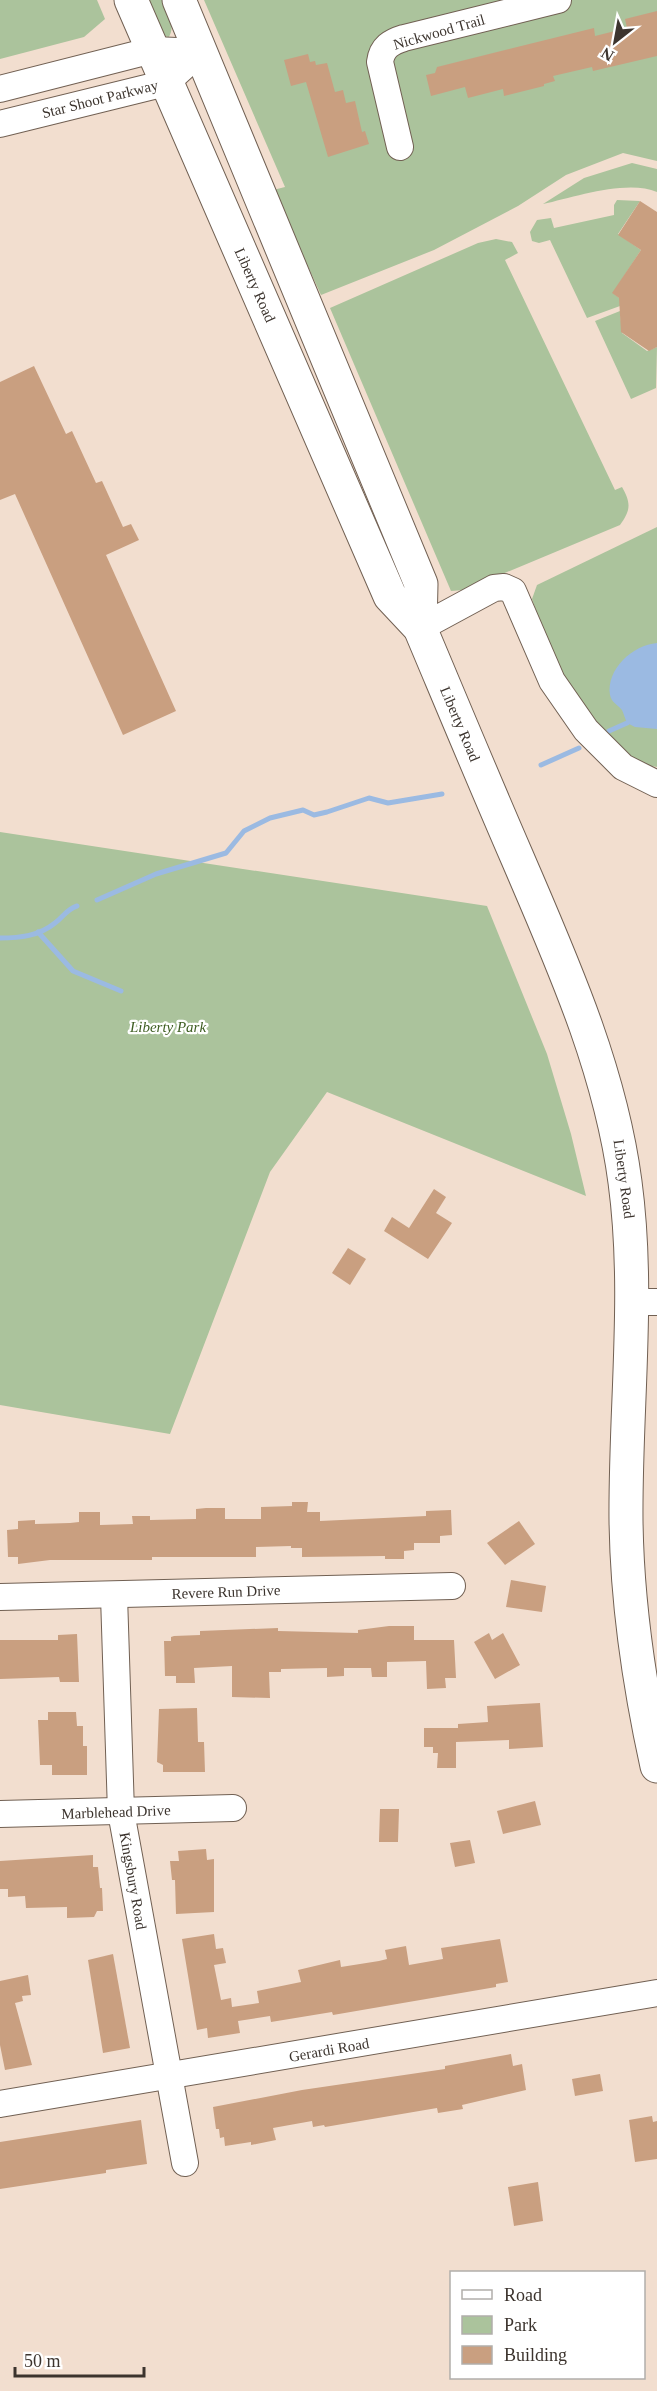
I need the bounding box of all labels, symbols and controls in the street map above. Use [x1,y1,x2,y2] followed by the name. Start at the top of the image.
[391,11,487,53] street label: Nickwood Trail
[585,12,645,72] north arrow
[598,44,617,65] text: N
[40,77,160,121] street label: Star Shoot Parkway
[232,245,279,325] street label: Liberty Road
[437,684,483,764] street label: Liberty Road
[129,1019,206,1035] park label: Liberty Park
[611,1138,638,1220] street label: Liberty Road
[171,1582,281,1602] street label: Revere Run Drive
[61,1802,171,1822] street label: Marblehead Drive
[117,1831,150,1932] street label: Kingsbury Road
[288,2035,371,2065] street label: Gerardi Road
[450,2271,645,2379] legend
[504,2285,542,2305] text: Road
[504,2315,537,2335] text: Park
[15,2340,144,2378] scale bar
[504,2345,567,2365] text: Building
[24,2351,61,2371] text: 50 m

